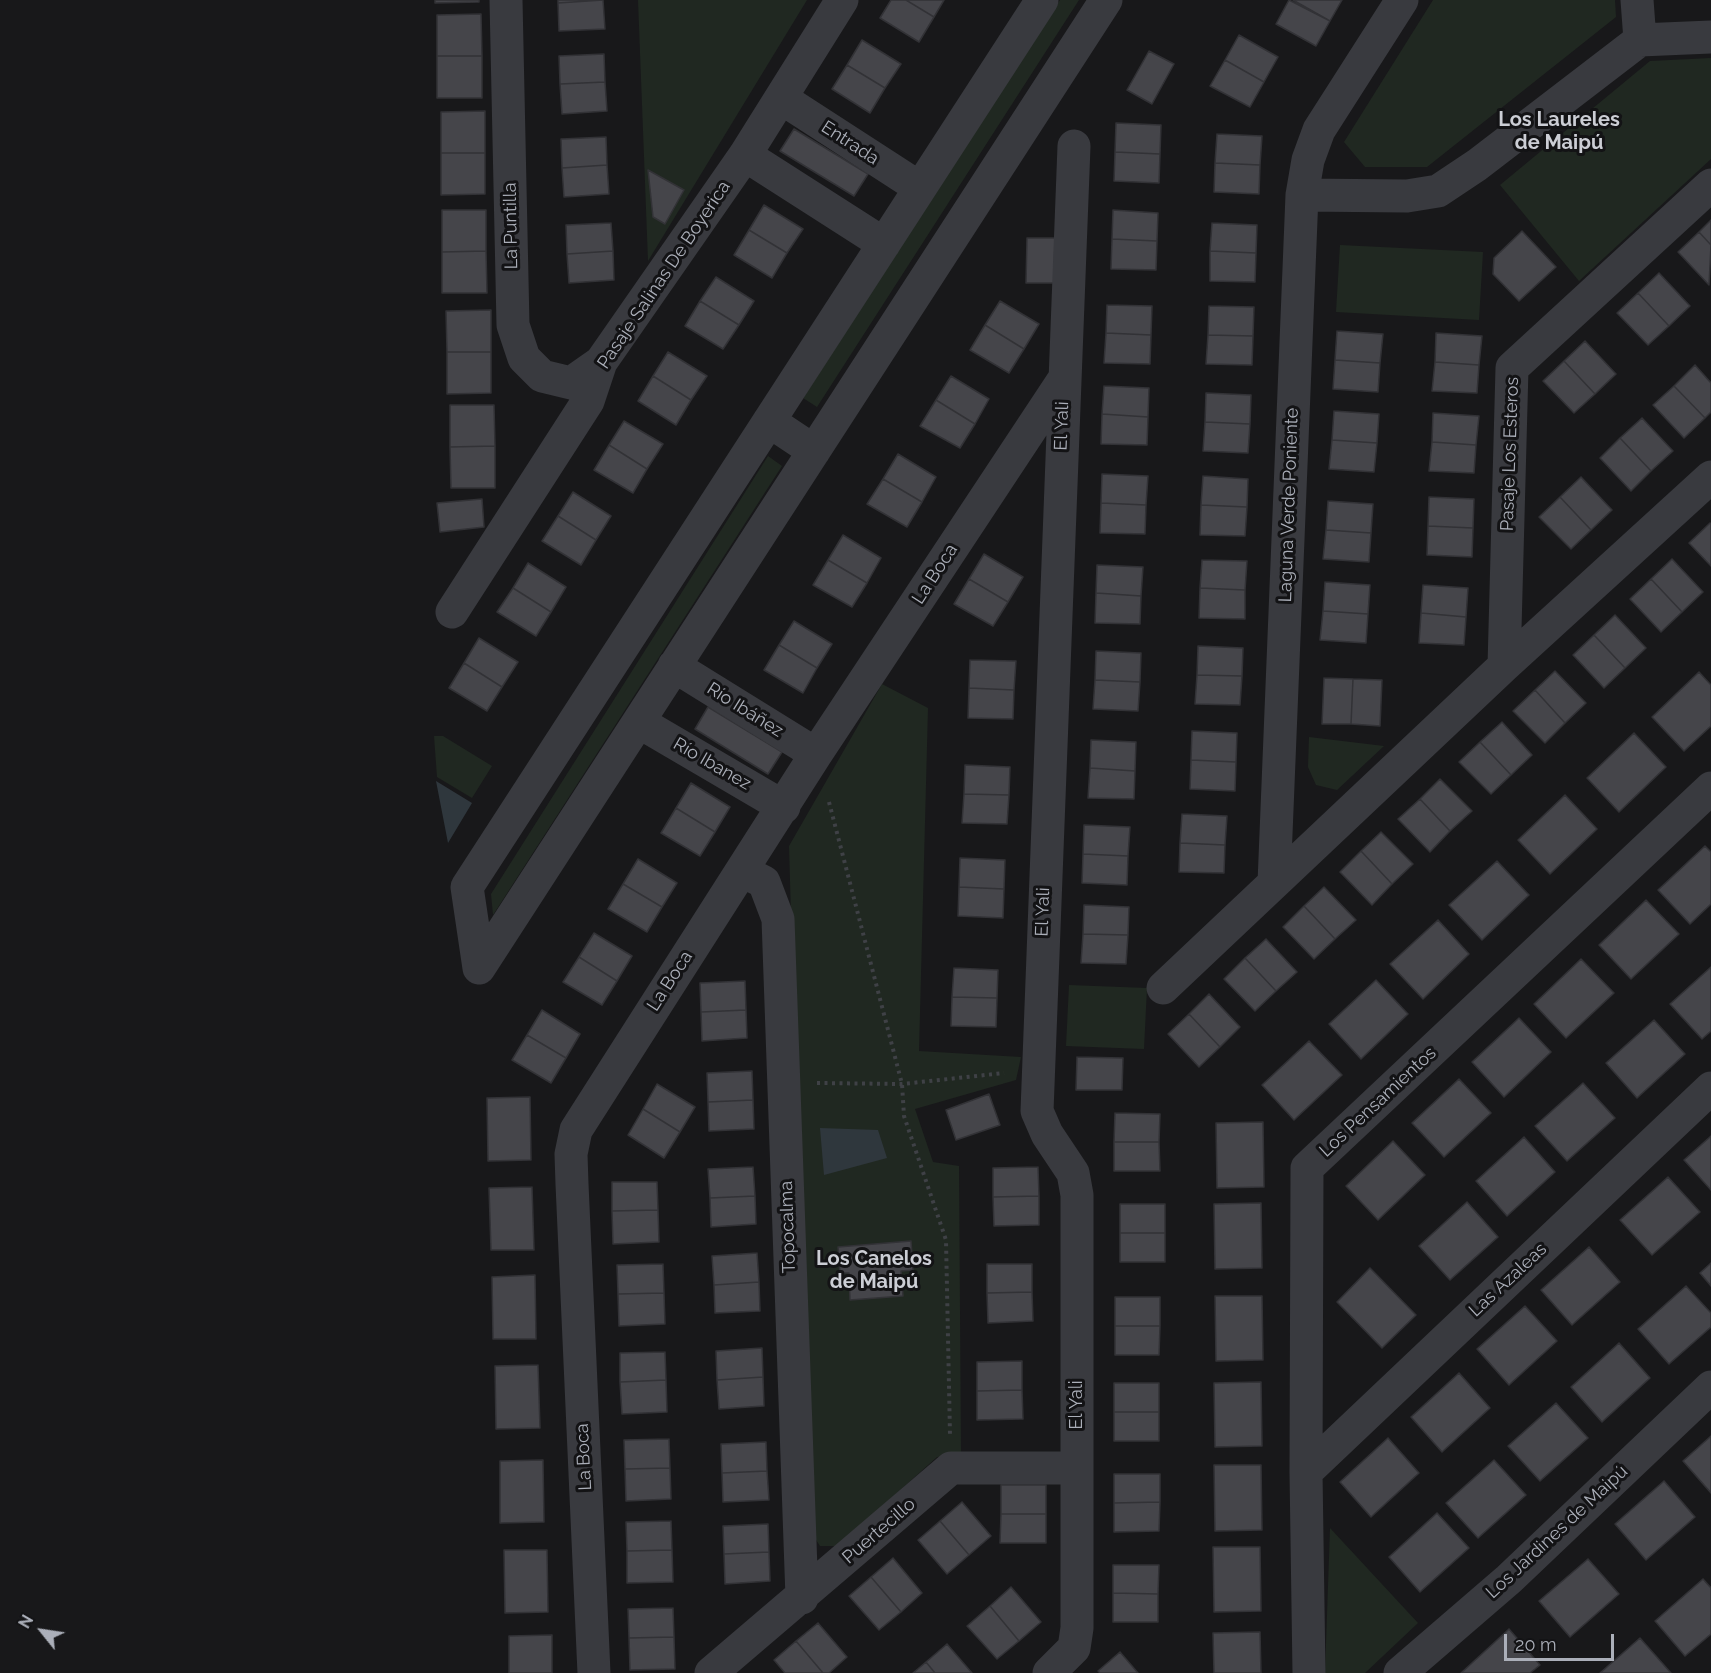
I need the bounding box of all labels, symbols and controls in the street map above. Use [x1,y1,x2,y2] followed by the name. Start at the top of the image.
[1498,108,1620,155] district label: Los Laureles de Maipú
[817,116,883,170] street label: Entrada
[593,177,735,373] street label: Pasaje Salinas De Boyerica
[499,182,523,270] street label: La Puntilla
[1497,376,1523,532] street label: Pasaje Los Esteros
[1050,401,1074,451] street label: El Yali
[1275,407,1303,603] street label: Laguna Verde Poniente
[908,540,962,608] street label: La Boca
[703,678,787,742] street label: Río Ibáñez
[669,733,755,795] street label: Río Ibanez
[1031,887,1055,937] street label: El Yali
[643,947,697,1015] street label: La Boca
[1315,1042,1441,1162] street label: Los Pensamientos
[776,1180,800,1274] street label: Topocalma
[1465,1239,1551,1321] street label: Las Azaleas
[816,1247,932,1294] district label: Los Canelos de Maipú
[1066,1380,1088,1430] street label: El Yali
[571,1423,597,1491] street label: La Boca
[1482,1461,1632,1603] street label: Los Jardines de Maipú
[838,1493,920,1569] street label: Puertecillo
[12,1601,72,1661] north arrow
[15,1612,37,1632] text: N
[1507,1622,1616,1660] scale bar
[1515,1634,1557,1655] text: 20 m

